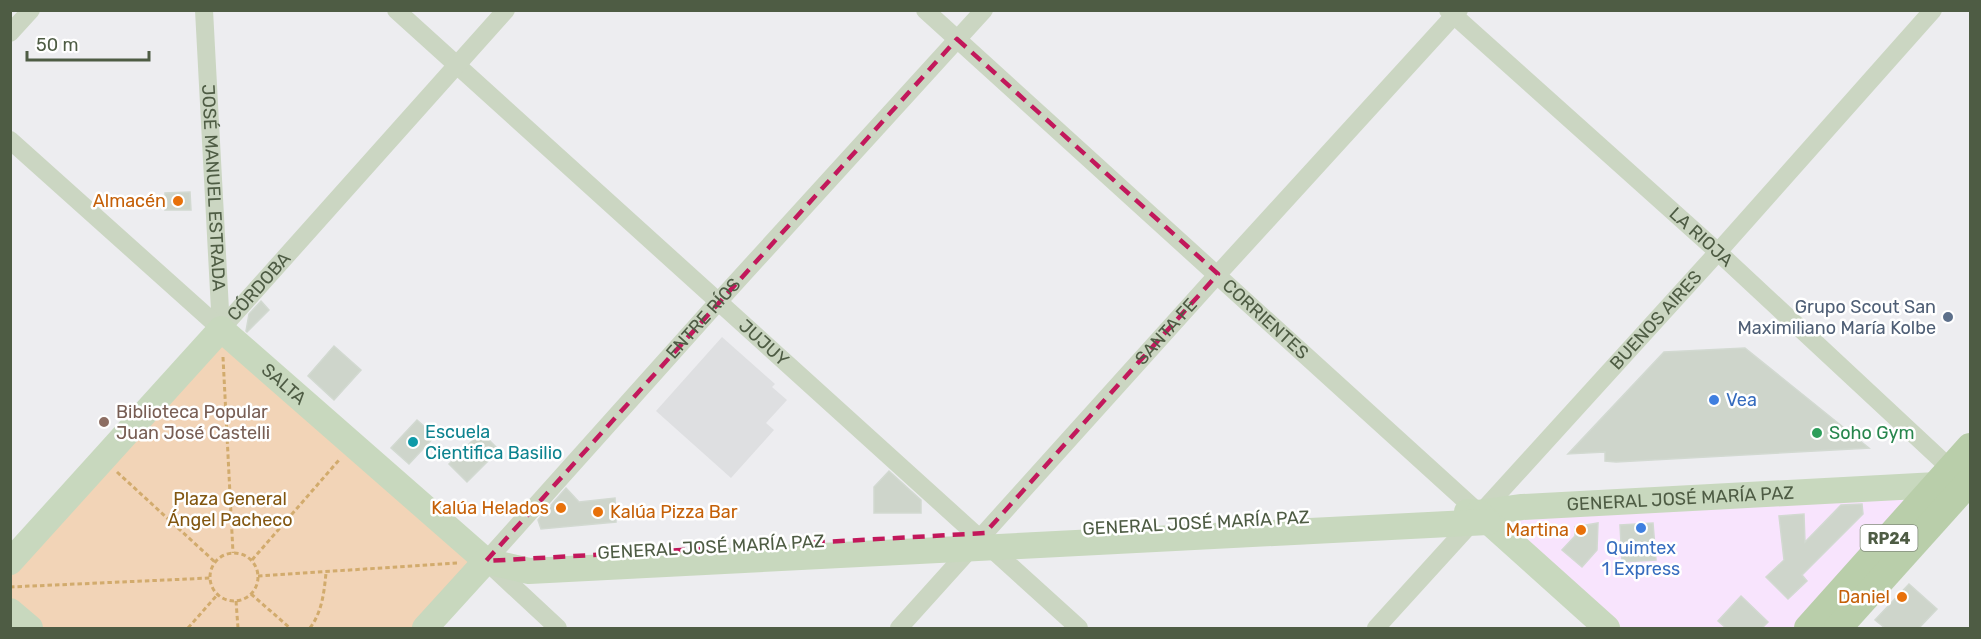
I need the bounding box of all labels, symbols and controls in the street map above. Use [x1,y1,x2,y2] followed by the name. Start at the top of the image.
[27,24,148,62] scale bar
[36,34,79,56] text: 50 m
[197,84,230,292] street label: JOSÉ MANUEL ESTRADA
[93,190,166,212] place label: Almacén
[171,194,185,208] marker: Almacén
[1665,203,1738,271] street label: LA RIOJA
[223,248,295,325] street label: CÓRDOBA
[1605,266,1707,374] street label: BUENOS AIRES
[661,274,745,363] street label: ENTRE RÍOS
[1218,275,1313,364] street label: CORRIENTES
[1130,294,1202,369] street label: SANTA FE
[1737,296,1936,339] place label: Grupo Scout San Maximiliano María Kolbe
[1941,310,1955,324] marker: Grupo Scout San Maximiliano María Kolbe
[734,315,794,371] street label: JUJUY
[257,359,311,410] street label: SALTA
[1726,389,1757,411] place label: Vea
[1707,393,1721,407] marker: Vea
[116,401,270,444] place label: Biblioteca Popular Juan José Castelli
[97,415,111,429] marker: Biblioteca Popular Juan José Castelli
[425,421,562,464] place label: Escuela Cientifica Basilio
[1829,422,1914,444] place label: Soho Gym
[1810,426,1824,440] marker: Soho Gym
[406,435,420,449] marker: Escuela Cientifica Basilio
[1566,482,1795,516] street label: GENERAL JOSÉ MARÍA PAZ
[167,488,293,531] park label: Plaza General Ángel Pacheco
[431,497,549,519] place label: Kalúa Helados
[554,501,568,515] marker: Kalúa Helados
[610,501,738,523] place label: Kalúa Pizza Bar
[591,505,605,519] marker: Kalúa Pizza Bar
[1082,506,1310,540] street label: GENERAL JOSÉ MARÍA PAZ
[1506,519,1569,541] place label: Martina
[1634,521,1648,535] marker: Quimtex 1 Express
[1574,523,1588,537] marker: Martina
[1860,525,1918,551] road number: RP24
[597,530,825,564] street label: GENERAL JOSÉ MARÍA PAZ
[1602,537,1680,580] place label: Quimtex 1 Express
[1838,586,1890,608] place label: Daniel
[1895,590,1909,604] marker: Daniel

